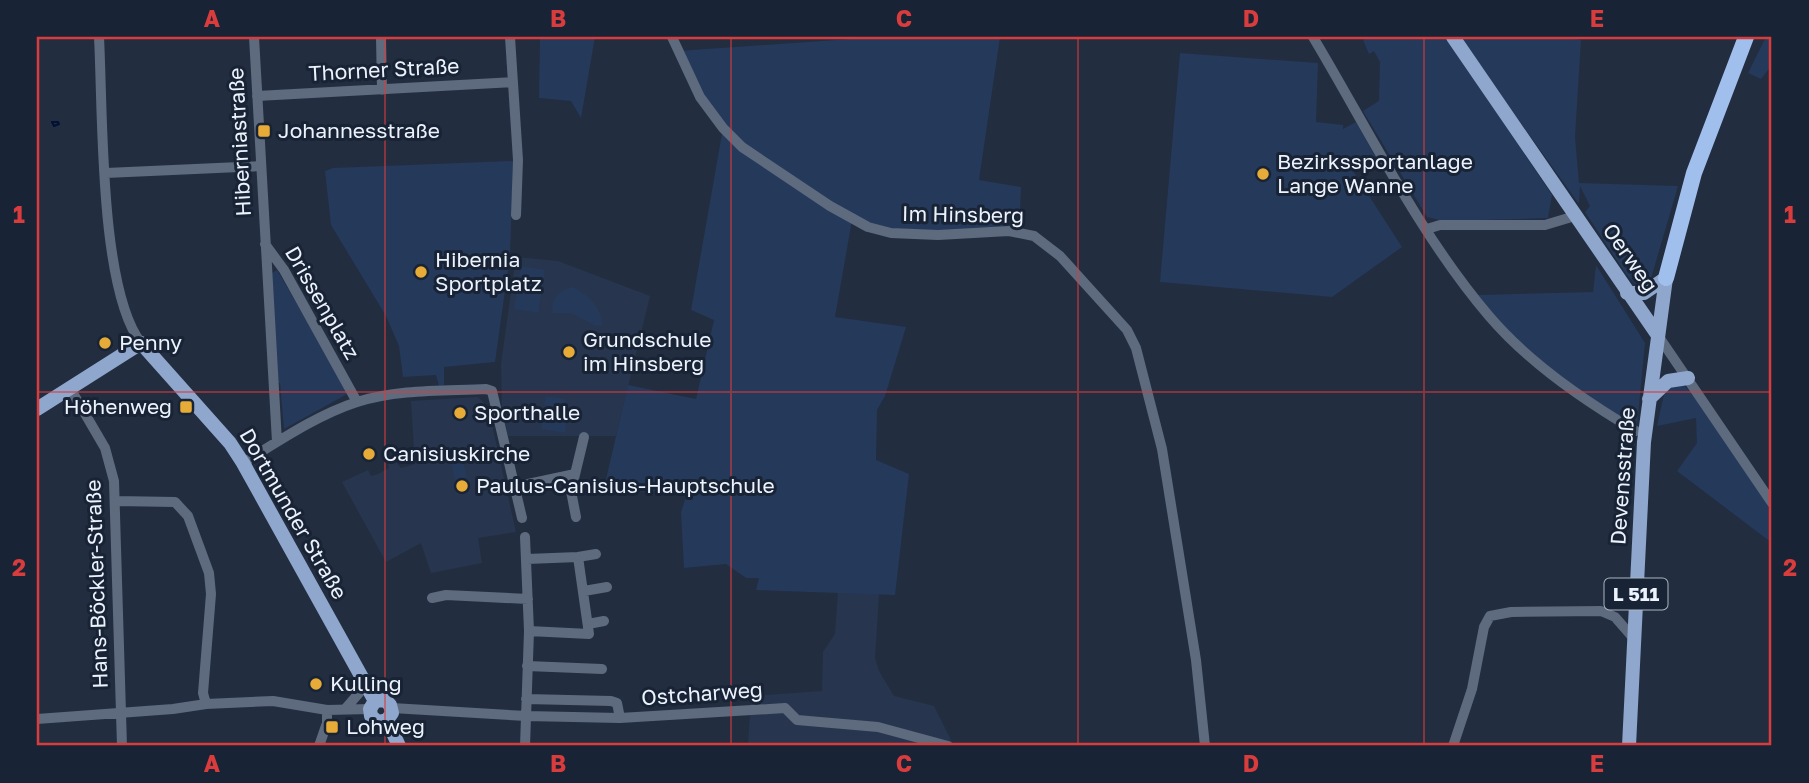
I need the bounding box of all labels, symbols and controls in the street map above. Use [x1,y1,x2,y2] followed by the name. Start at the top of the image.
[204,4,221,32] text: A
[550,4,566,32] text: B
[896,4,912,32] text: C
[1243,4,1259,32] text: D
[1590,4,1604,32] text: E
[308,52,460,86] street label: Thorner Straße
[222,67,256,217] street label: Hiberniastraße
[278,117,440,143] place label: Johannesstraße
[256,123,272,139] marker: Johannesstraße
[1277,148,1473,198] place label: Bezirkssportanlage Lange Wanne
[1255,166,1271,182] marker: Bezirkssportanlage Lange Wanne
[13,200,25,228] text: 1
[902,200,1024,228] street label: Im Hinsberg
[1784,200,1796,228] text: 1
[1598,218,1664,297] street label: Oerweg
[280,241,366,364] street label: Drissenplatz
[435,246,542,296] place label: Hibernia Sportplatz
[413,264,429,280] marker: Hibernia Sportplatz
[583,326,711,376] place label: Grundschule im Hinsberg
[119,329,182,355] place label: Penny
[97,335,113,351] marker: Penny
[561,344,577,360] marker: Grundschule im Hinsberg
[64,393,172,419] place label: Höhenweg
[178,399,194,415] marker: Höhenweg
[474,399,580,425] place label: Sporthalle
[452,405,468,421] marker: Sporthalle
[1604,406,1640,546] street label: Devensstraße
[234,424,353,603] street label: Dortmunder Straße
[383,440,530,466] place label: Canisiuskirche
[361,446,377,462] marker: Canisiuskirche
[476,472,775,498] place label: Paulus-Canisius-Hauptschule
[454,478,470,494] marker: Paulus-Canisius-Hauptschule
[79,479,113,689] street label: Hans-Böckler-Straße
[12,553,26,581] text: 2
[1783,553,1797,581] text: 2
[1604,579,1668,610] road number: L 511
[330,670,402,696] place label: Kulling
[308,676,324,692] marker: Kulling
[640,676,764,710] street label: Ostcharweg
[346,713,425,739] place label: Lohweg
[324,719,340,735] marker: Lohweg
[204,749,221,777] text: A
[550,749,566,777] text: B
[896,749,912,777] text: C
[1243,749,1259,777] text: D
[1590,749,1604,777] text: E

